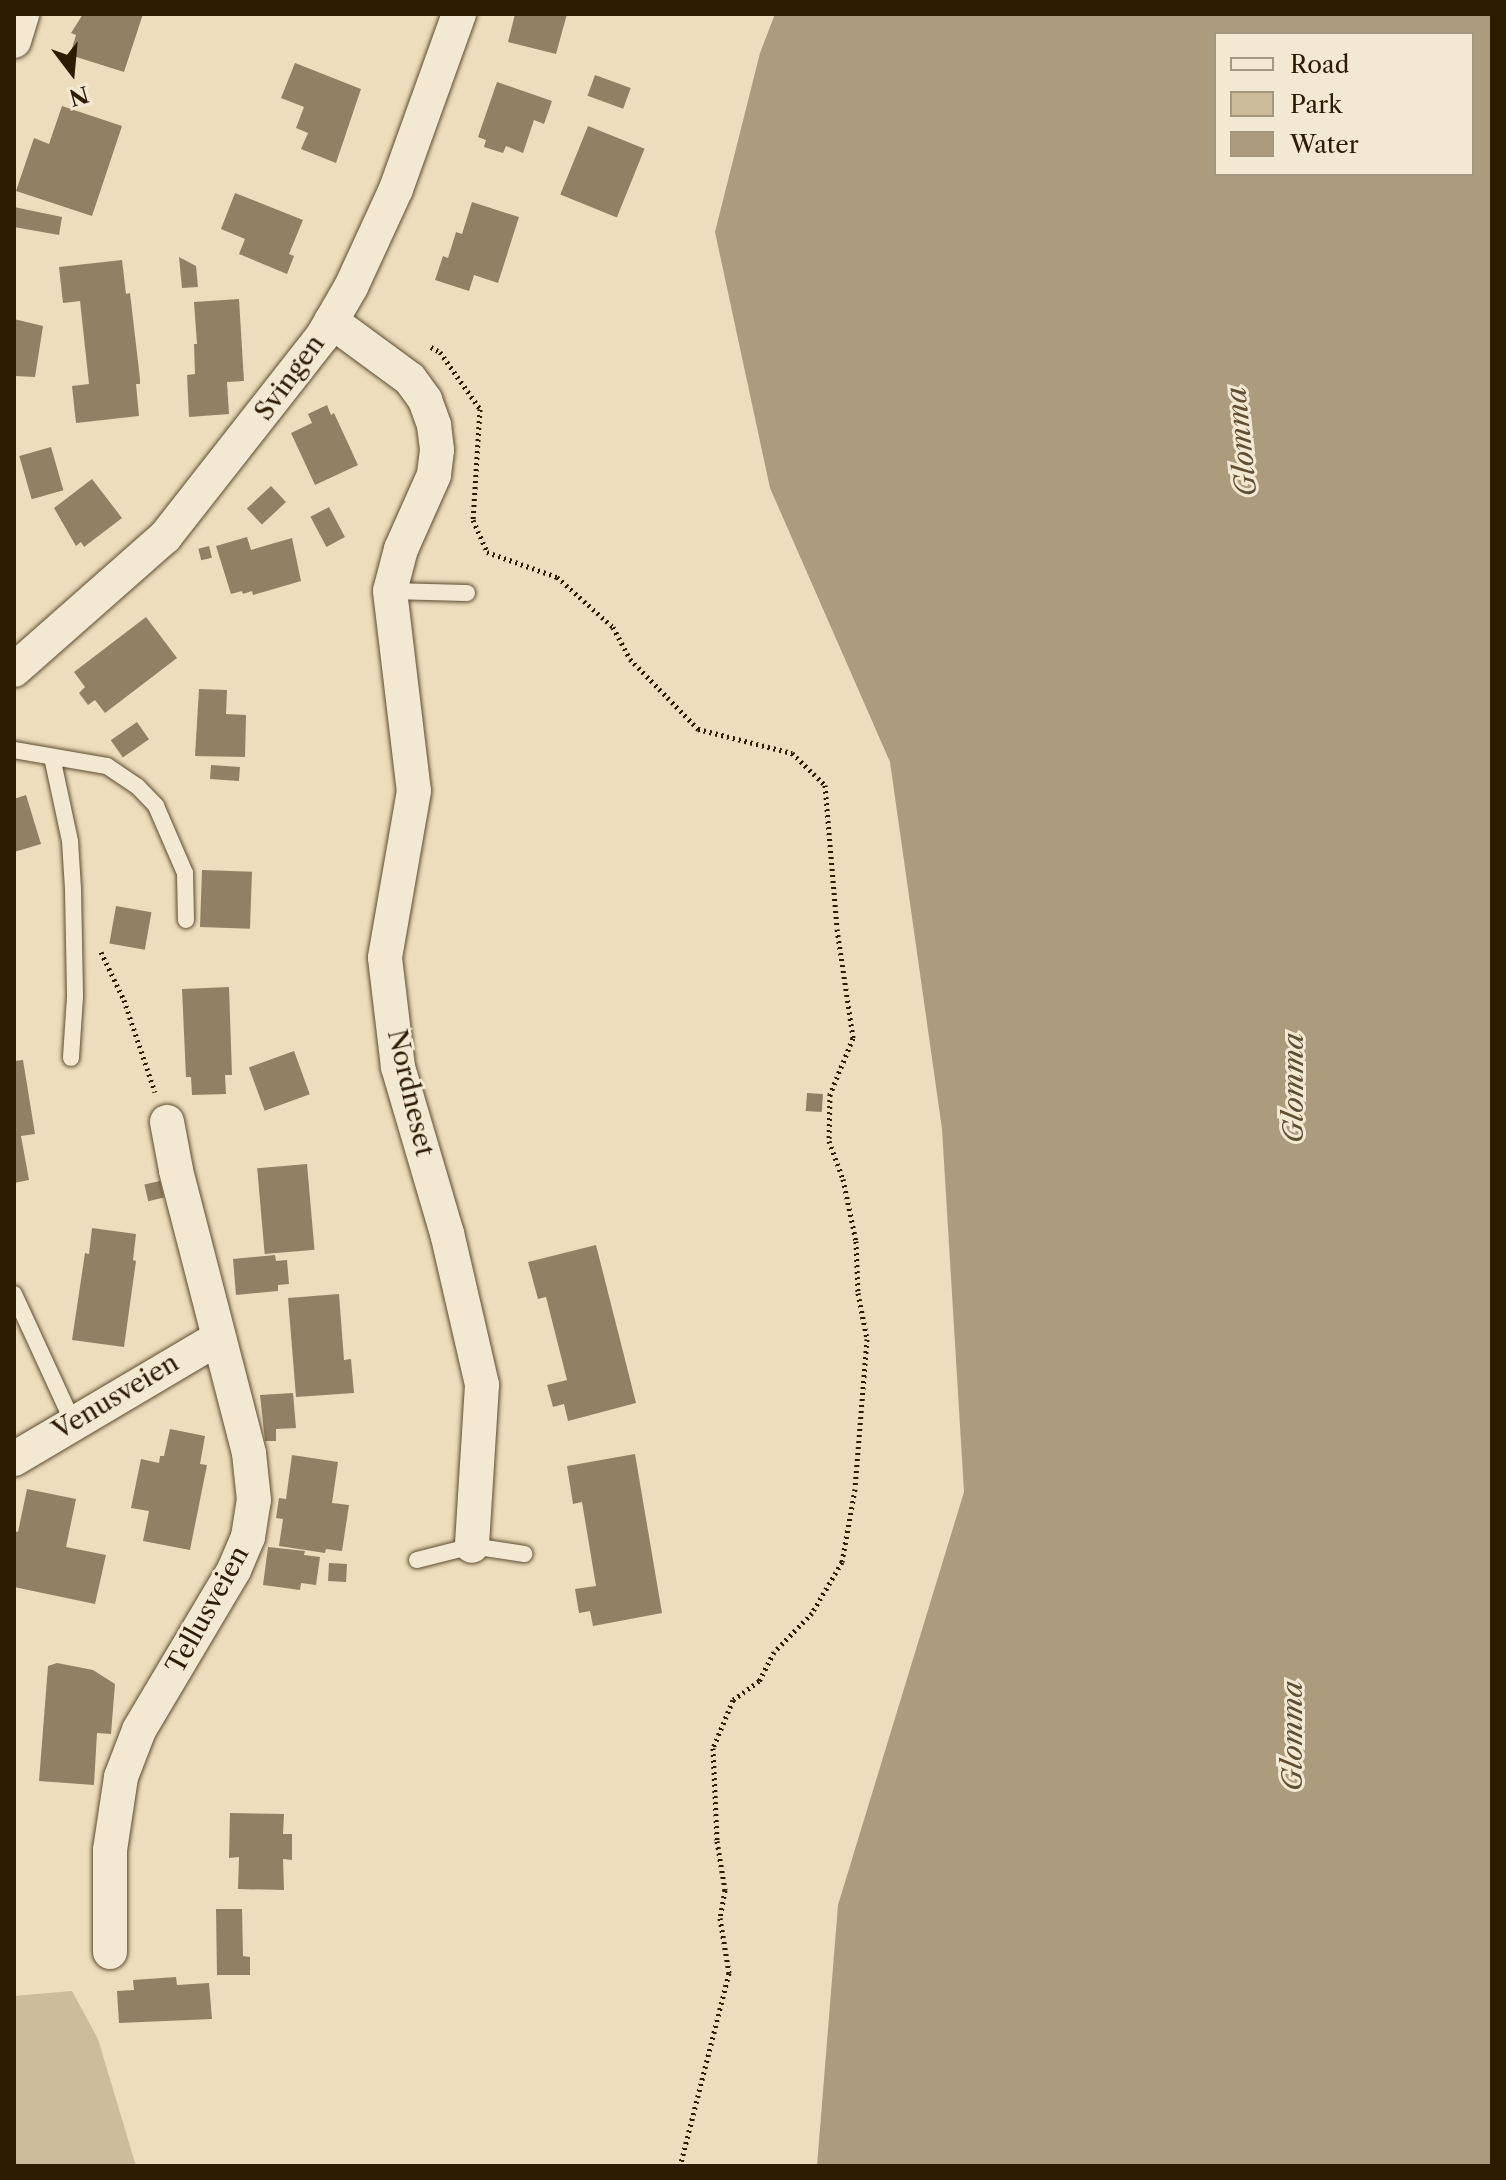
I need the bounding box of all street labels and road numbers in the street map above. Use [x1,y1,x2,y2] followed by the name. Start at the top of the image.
[249,329,331,427] street label: Svingen
[380,1027,440,1159] street label: Nordneset
[47,1347,185,1447] street label: Venusveien
[160,1541,256,1679] street label: Tellusveien

